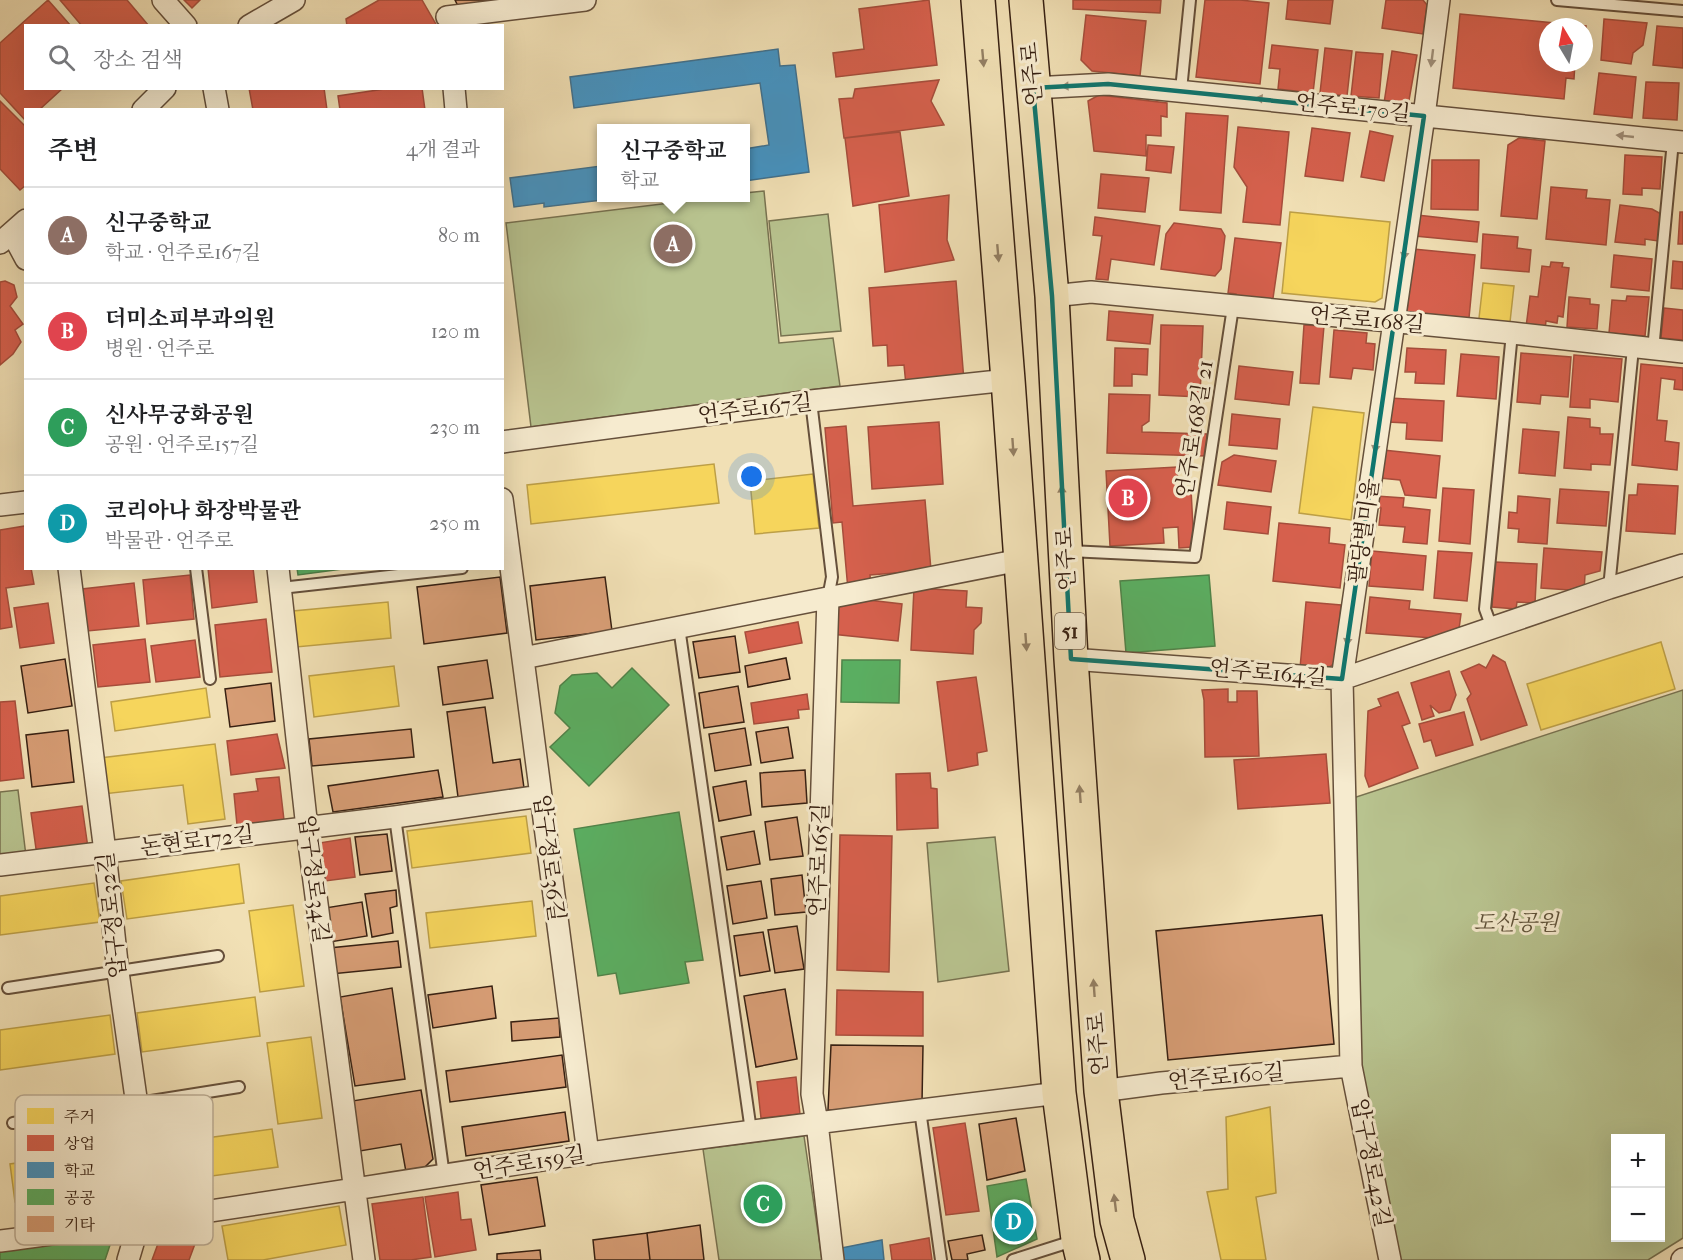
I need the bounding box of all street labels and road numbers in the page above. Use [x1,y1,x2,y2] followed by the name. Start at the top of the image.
[1016,41,1048,107] street label: 언주로
[1294,89,1412,127] street label: 언주로170길
[1308,302,1426,338] street label: 언주로168길
[1171,358,1219,500] street label: 언주로168길 21
[696,389,814,429] street label: 언주로167길
[1344,477,1384,585] street label: 팔당별미울
[1051,526,1081,592] street label: 언주로
[1055,613,1085,649] road number: 51
[1208,655,1328,691] street label: 언주로164길
[528,793,570,923] street label: 압구정로36길
[804,802,834,918] street label: 언주로165길
[293,814,335,944] street label: 압구정로34길
[138,821,256,861] street label: 논현로172길
[92,851,132,979] street label: 압구정로32길
[1083,1011,1113,1077] street label: 언주로
[1167,1059,1285,1095] street label: 언주로160길
[1346,1096,1396,1230] street label: 압구정로42길
[471,1141,587,1185] street label: 언주로159길

